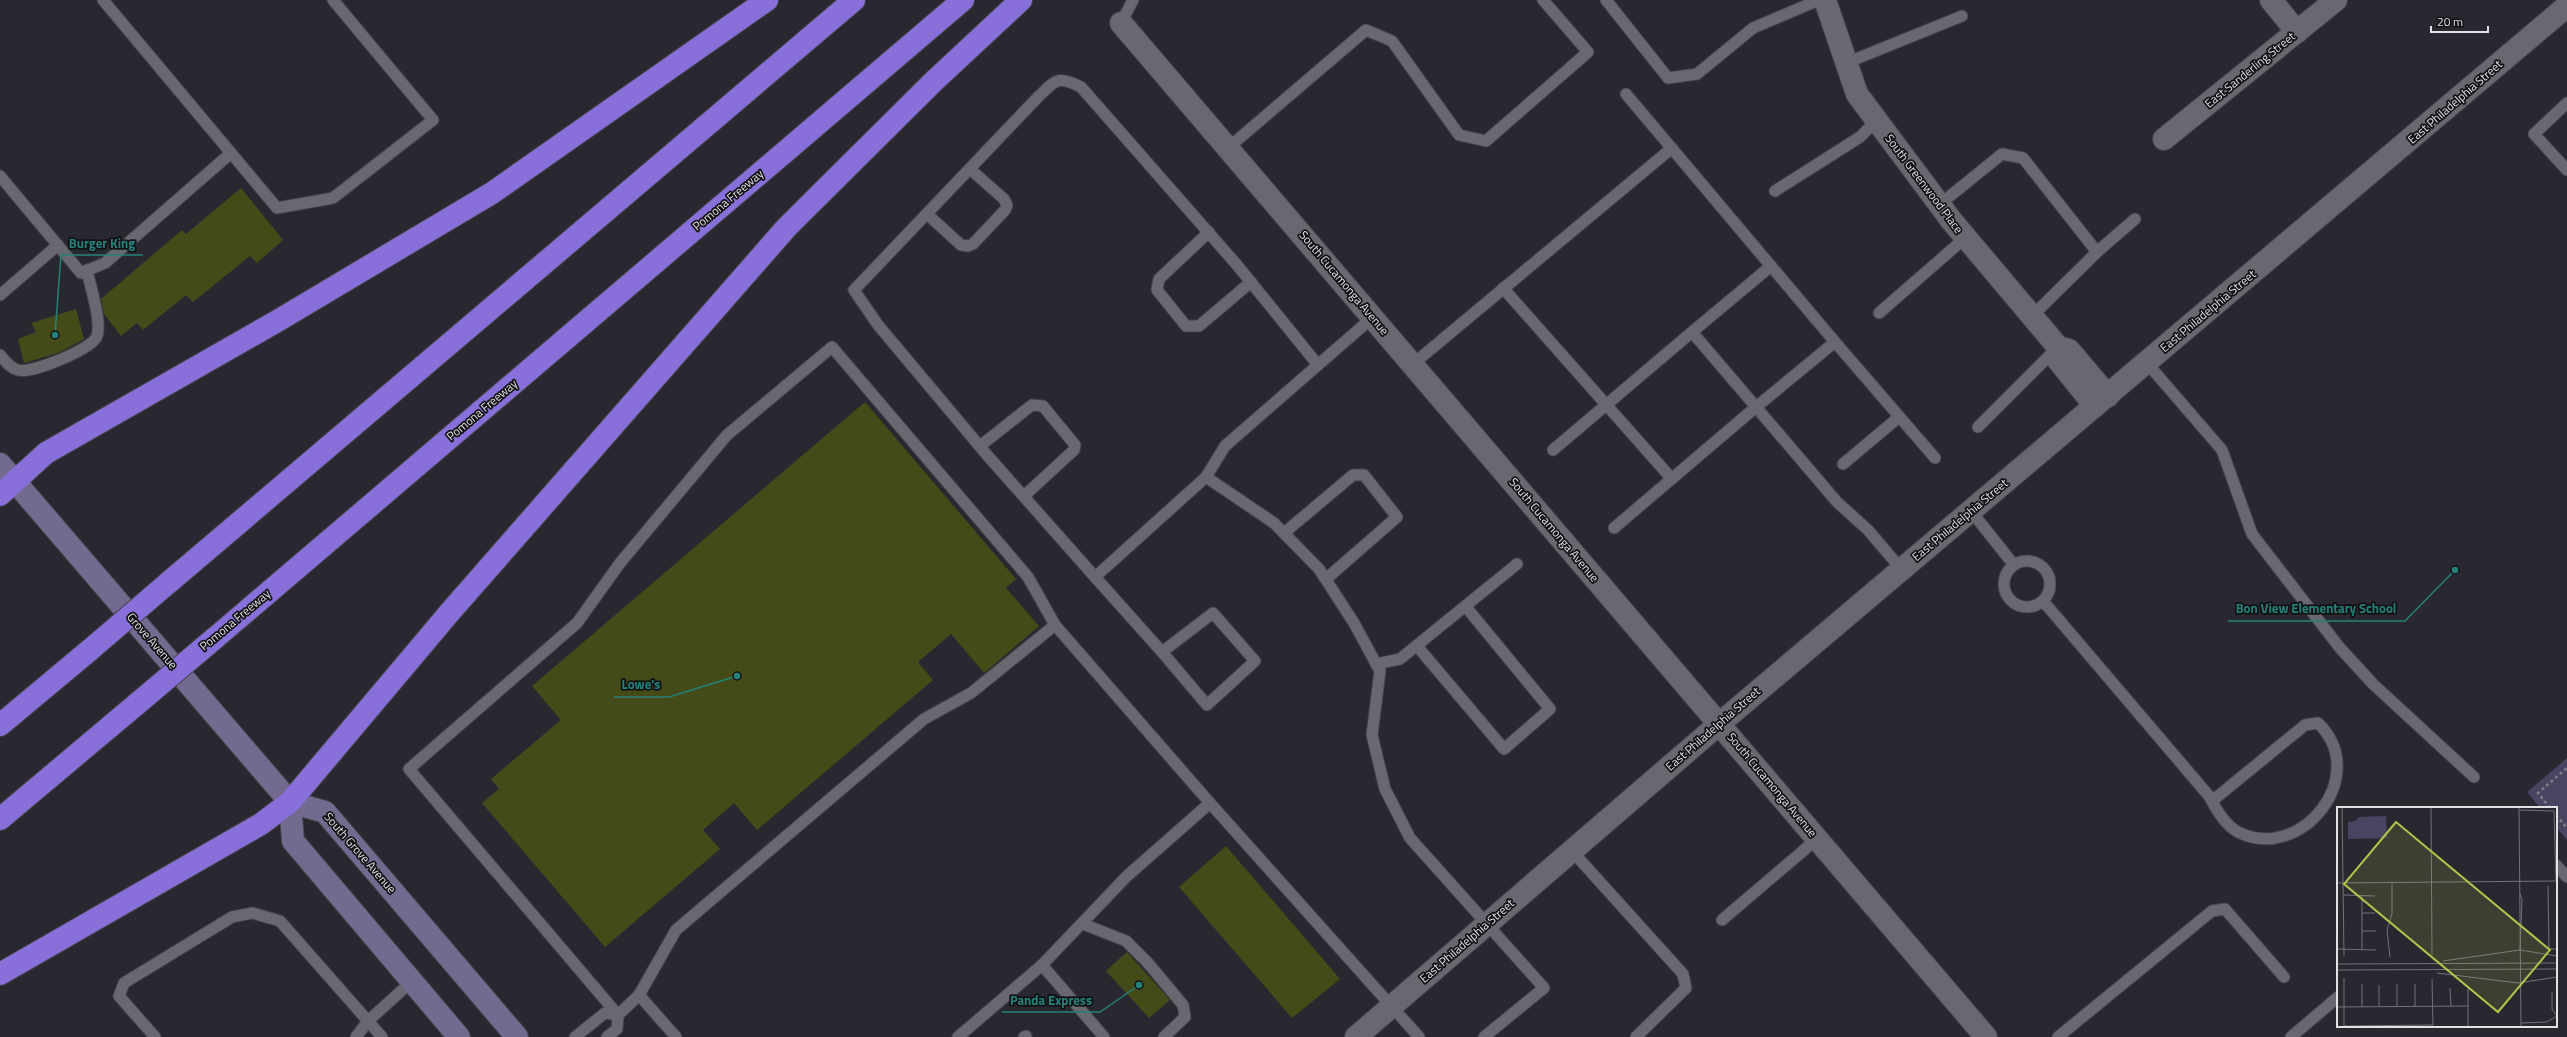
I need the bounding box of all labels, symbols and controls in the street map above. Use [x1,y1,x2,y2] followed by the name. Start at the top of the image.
[2431,8,2488,34] scale bar
[2437,12,2463,31] text: 20 m
[2200,26,2300,112] street label: East Sanderling Street
[2403,55,2507,148] street label: East Philadelphia Street
[1881,130,1968,237] street label: South Greenwood Place
[688,164,768,235] street label: Pomona Freeway
[1295,226,1394,339] street label: South Cucamonga Avenue
[61,230,143,255] callout: Burger King
[69,233,135,253] text: Burger King
[2156,264,2260,357] street label: East Philadelphia Street
[442,374,522,445] street label: Pomona Freeway
[1505,473,1604,586] street label: South Cucamonga Avenue
[1908,473,2012,566] street label: East Philadelphia Street
[195,584,275,655] street label: Pomona Freeway
[2228,596,2405,621] callout: Bon View Elementary School
[2236,598,2396,618] text: Bon View Elementary School
[122,608,182,673] street label: Grove Avenue
[614,672,669,697] callout: Lowe's
[622,674,660,694] text: Lowe's
[1661,682,1765,775] street label: East Philadelphia Street
[1723,728,1822,841] street label: South Cucamonga Avenue
[2337,807,2557,1027] inset map
[320,808,401,897] street label: South Grove Avenue
[1415,894,1519,987] street label: East Philadelphia Street
[1002,987,1100,1012] callout: Panda Express
[1010,990,1092,1010] text: Panda Express

